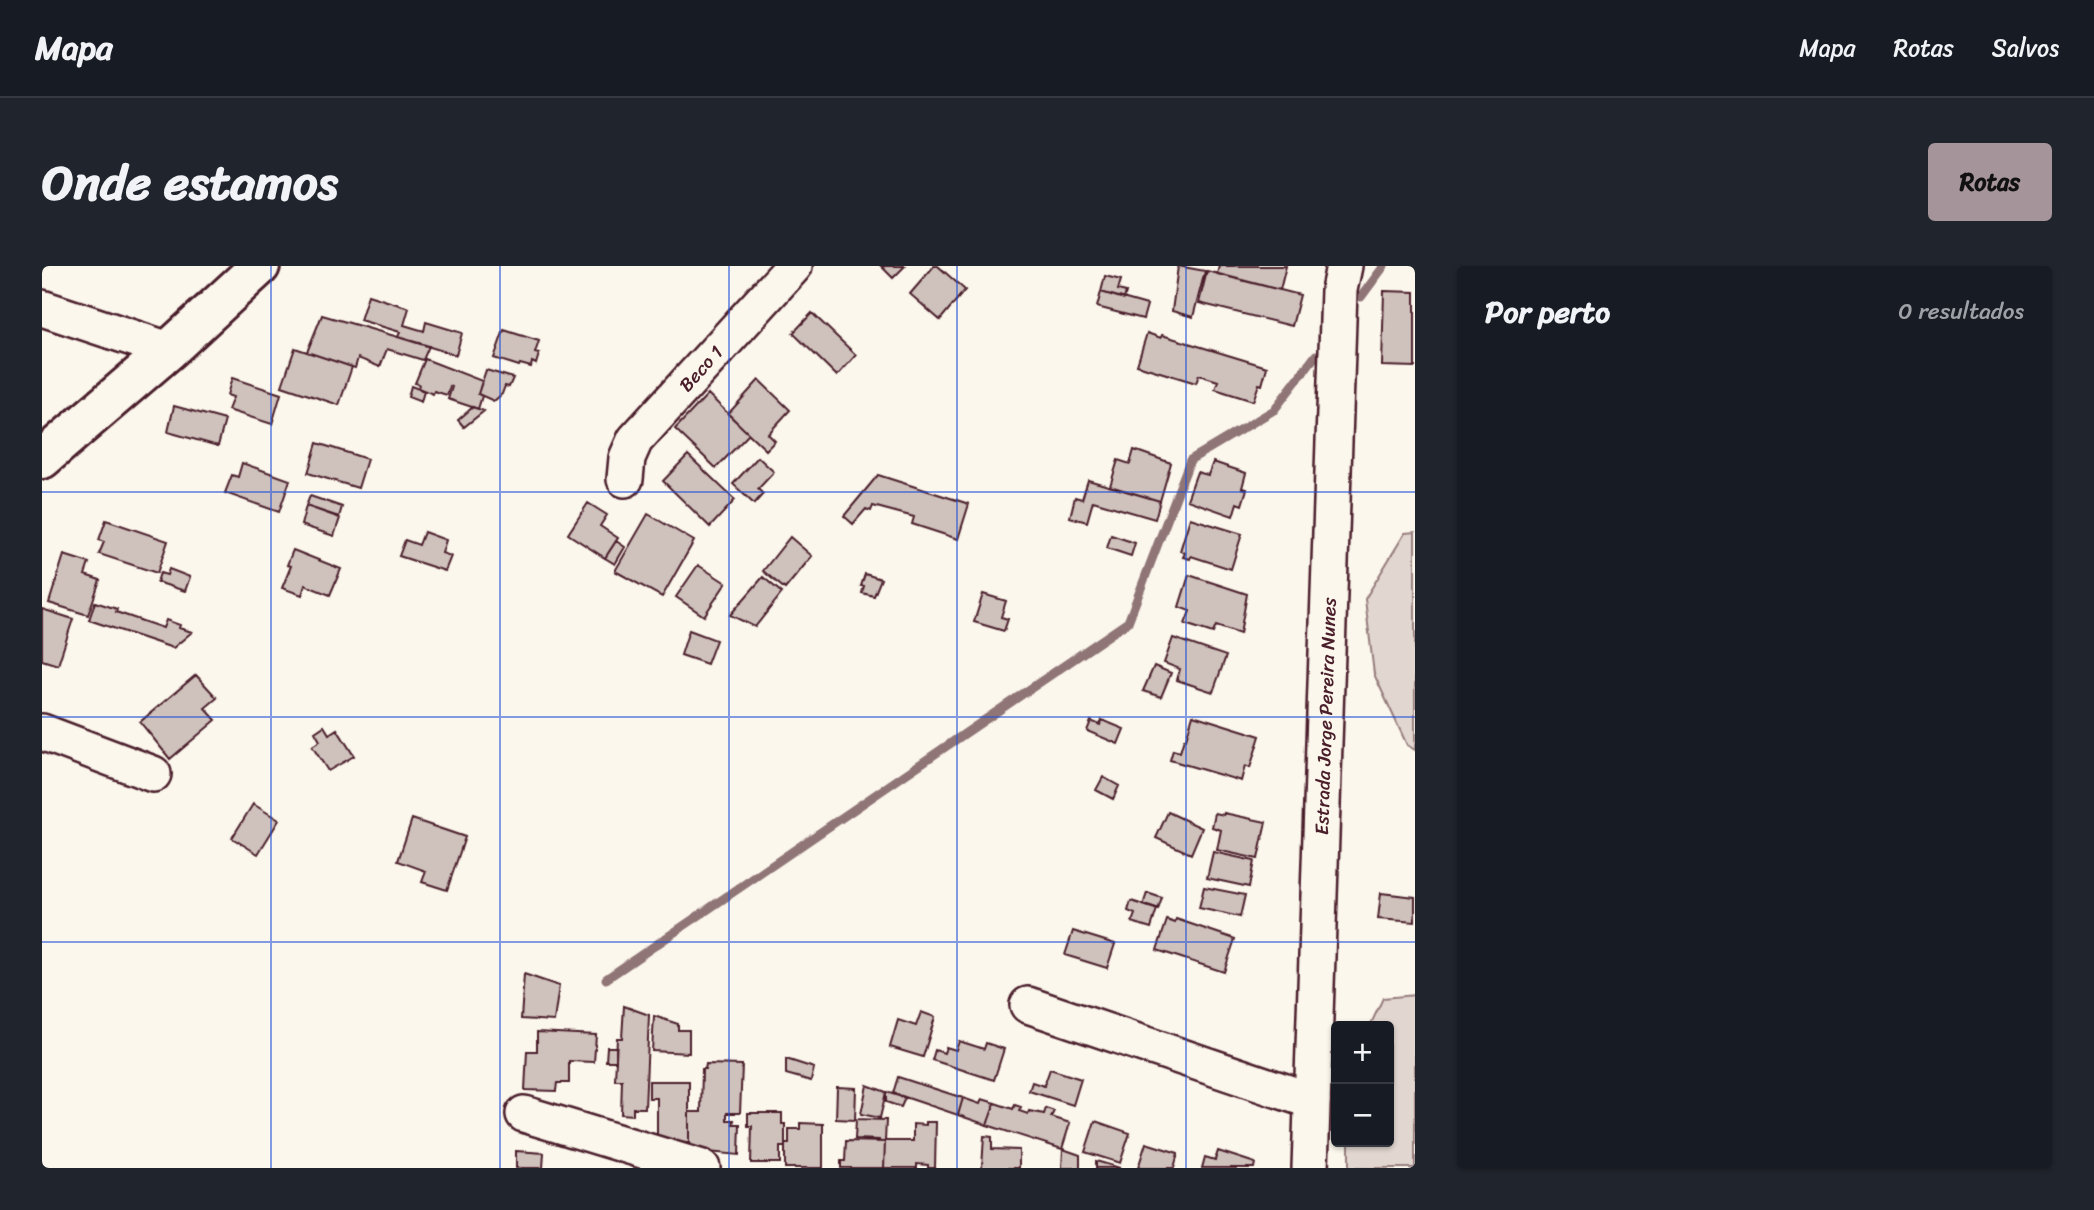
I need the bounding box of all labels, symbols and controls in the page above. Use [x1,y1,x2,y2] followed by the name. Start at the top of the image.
[35,19,112,77] text: Mapa
[1799,27,1856,69] text: Mapa
[1894,27,1954,69] text: Rotas
[1992,27,2059,69] text: Salvos
[42,139,338,226] text: Onde estamos
[1928,143,2052,221] button: Rotas
[1485,285,1610,339] text: Por perto
[1898,291,2024,332] text: 0 resultados
[671,338,731,400] street label: Beco 1
[1305,597,1346,836] street label: Estrada Jorge Pereira Nunes
[1331,1021,1394,1147] map controls
[1331,1021,1394,1084] button: +
[1331,1084,1394,1147] button: −

